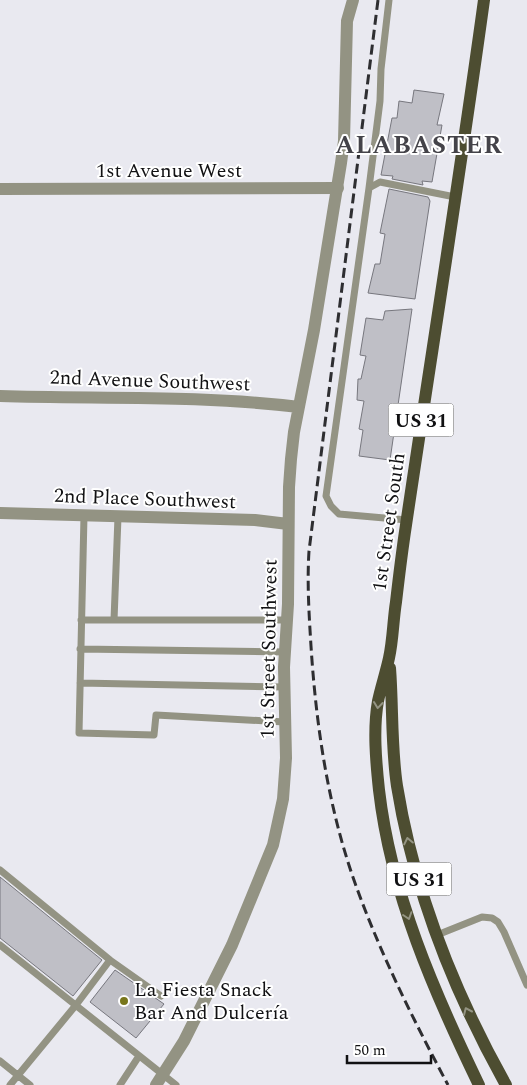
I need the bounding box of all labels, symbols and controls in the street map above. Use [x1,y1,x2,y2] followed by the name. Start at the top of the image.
[335,127,503,165] district label: ALABASTER
[96,156,242,186] street label: 1st Avenue West
[49,363,251,399] street label: 2nd Avenue Southwest
[388,404,454,436] road number: US 31
[364,451,414,593] street label: 1st Street South
[53,481,237,517] street label: 2nd Place Southwest
[252,559,286,739] street label: 1st Street Southwest
[373,702,384,710] one-way arrow
[403,836,414,845] one-way arrow
[386,862,452,896] road number: US 31
[403,912,413,920] one-way arrow
[134,975,289,1028] place label: La Fiesta Snack Bar And Dulcería
[118,995,130,1007] marker: La Fiesta Snack Bar And Dulcería
[463,1007,474,1016] one-way arrow
[347,1032,431,1064] scale bar
[354,1039,386,1062] text: 50 m

